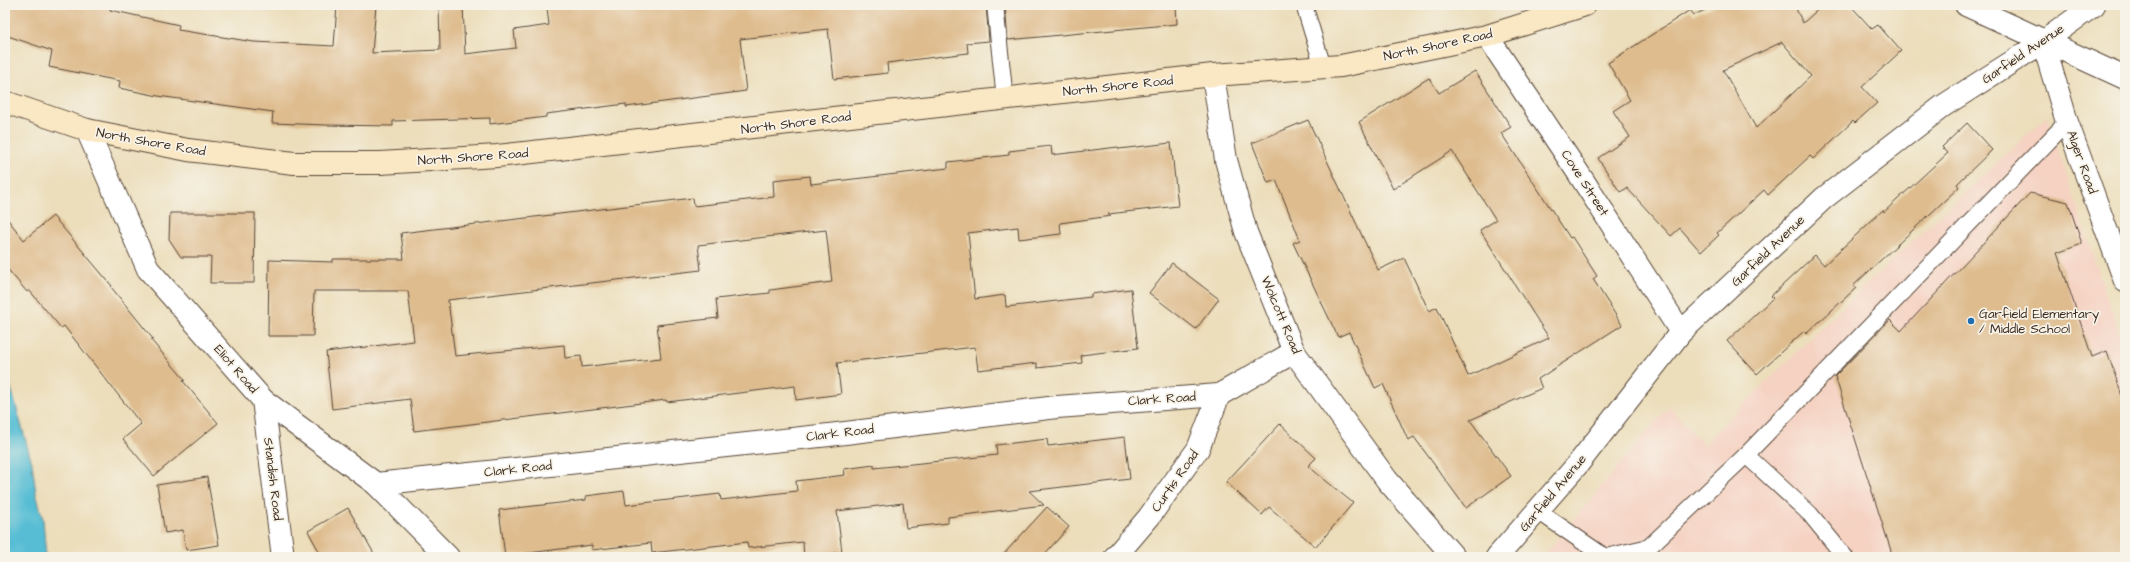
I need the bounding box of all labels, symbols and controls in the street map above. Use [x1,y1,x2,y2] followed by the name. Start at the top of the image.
[1978,20,2068,88] street label: Garfield Avenue
[1382,25,1494,65] street label: North Shore Road
[1062,71,1174,101] street label: North Shore Road
[740,107,852,139] street label: North Shore Road
[95,124,208,161] street label: North Shore Road
[2061,128,2102,197] street label: Alger Road
[417,144,529,170] street label: North Shore Road
[1557,146,1614,220] street label: Cove Street
[1727,211,1809,291] street label: Garfield Avenue
[1257,273,1306,357] street label: Wolcott Road
[1979,305,2099,338] place label: Garfield Elementary / Middle School
[1966,316,1976,326] marker: Garfield Elementary / Middle School
[210,341,262,398] street label: Eliot Road
[1127,388,1197,410] street label: Clark Road
[805,420,875,446] street label: Clark Road
[259,437,287,522] street label: Standish Road
[1147,446,1203,516] street label: Curtis Road
[1515,451,1591,535] street label: Garfield Avenue
[483,456,553,482] street label: Clark Road

